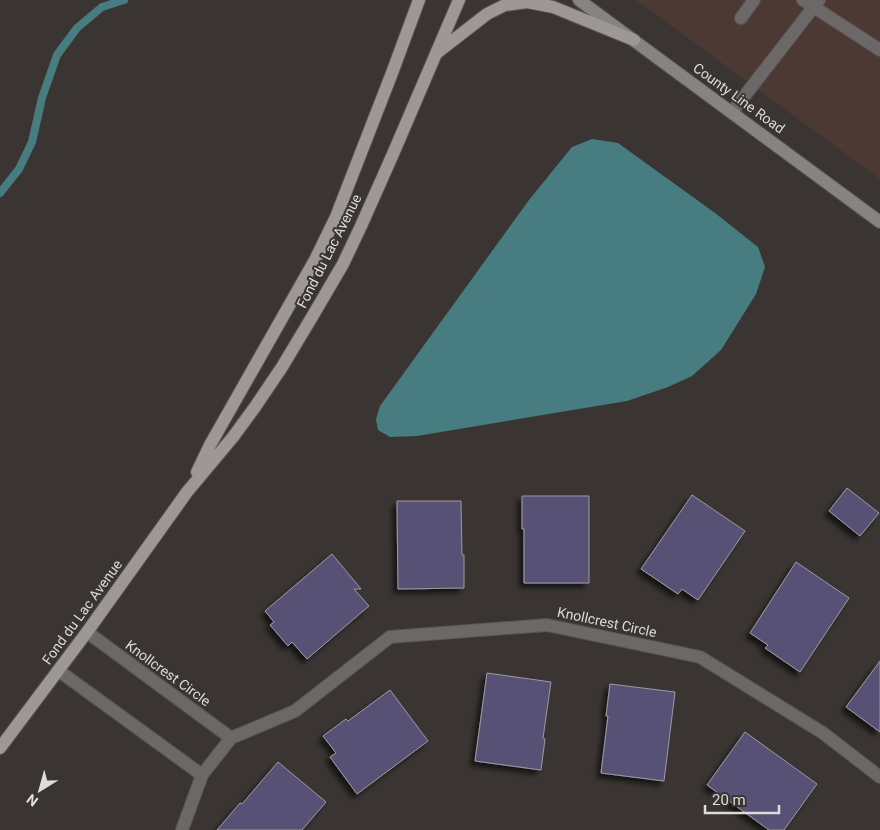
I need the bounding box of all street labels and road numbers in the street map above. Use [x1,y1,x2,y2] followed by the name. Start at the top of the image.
[690,60,788,136] street label: County Line Road
[293,191,365,311] street label: Fond du Lac Avenue
[39,557,125,667] street label: Fond du Lac Avenue
[556,604,658,640] street label: Knollcrest Circle
[122,637,214,709] street label: Knollcrest Circle

